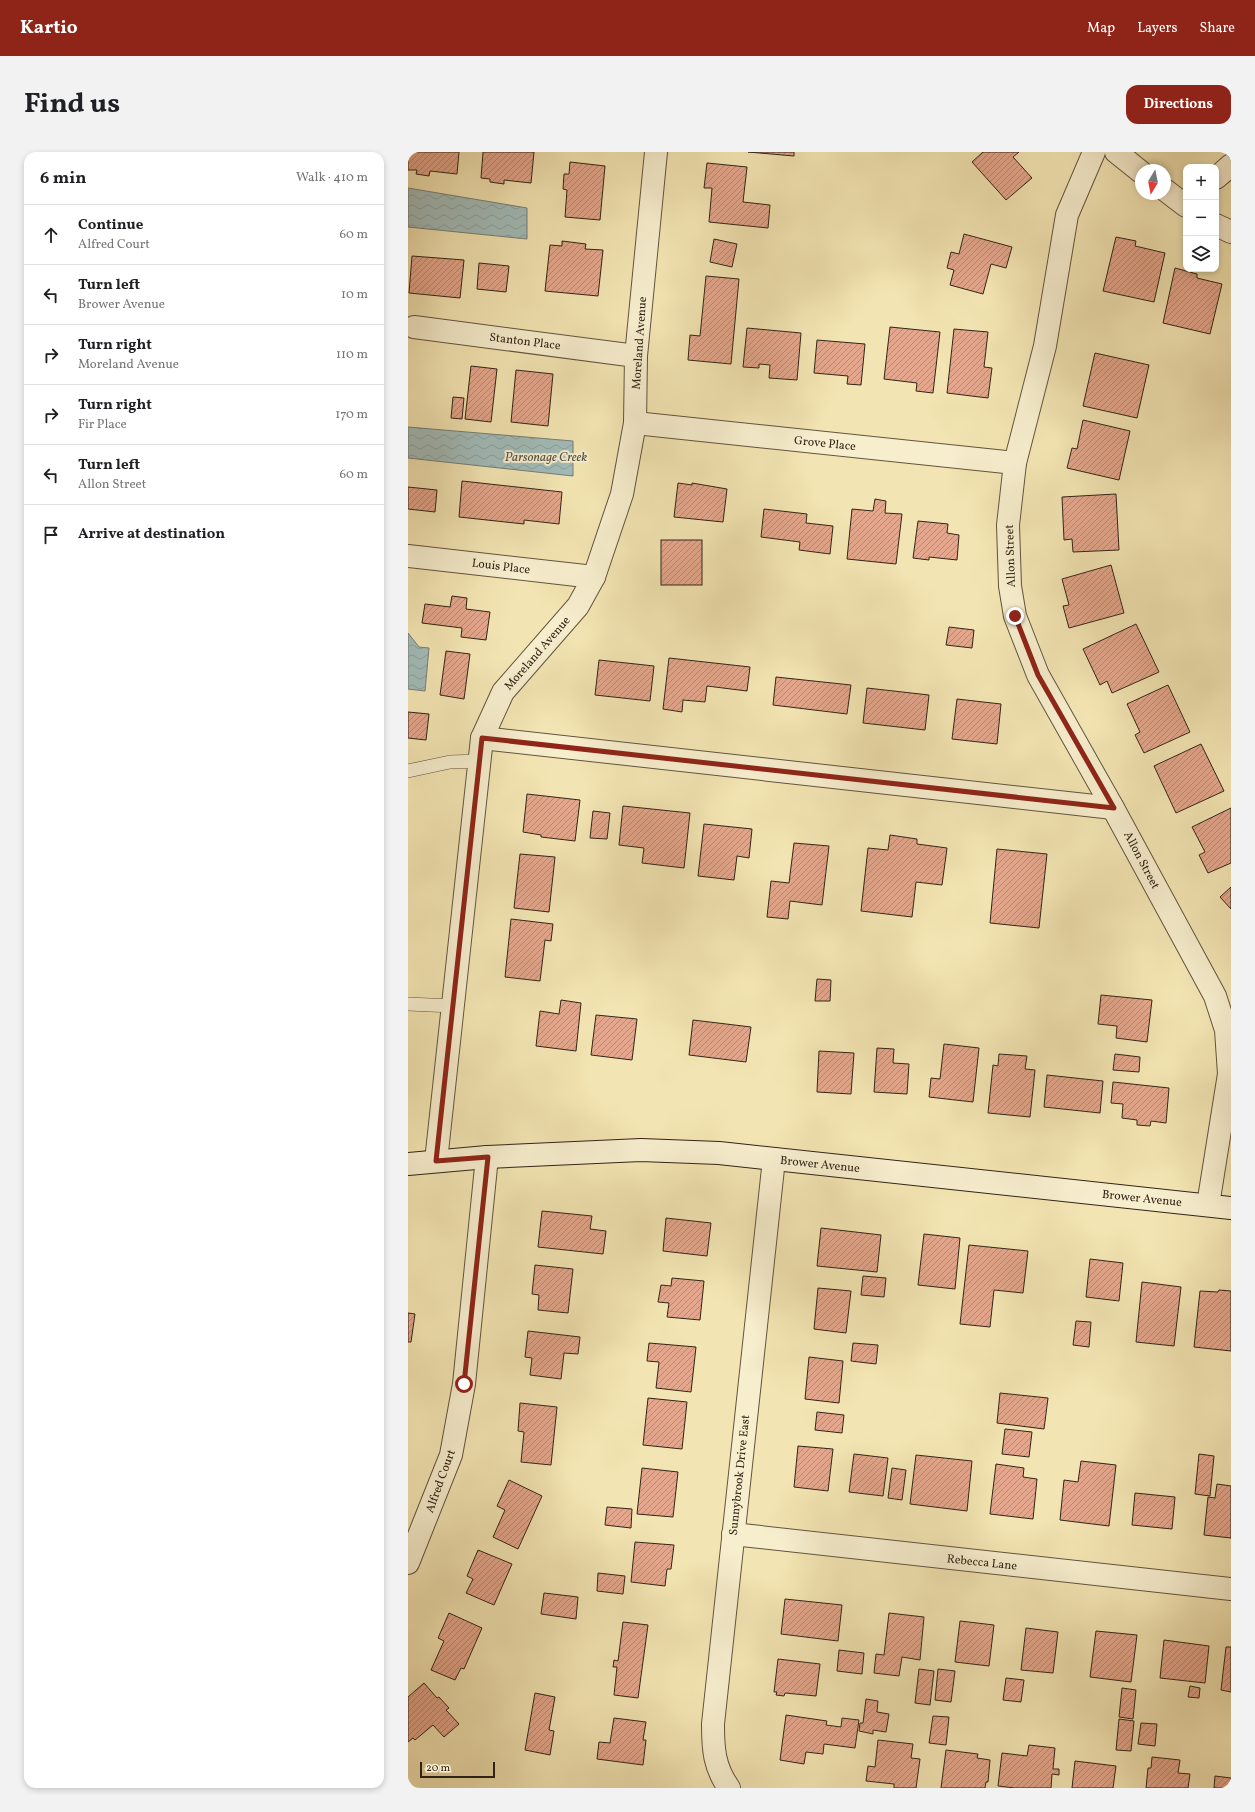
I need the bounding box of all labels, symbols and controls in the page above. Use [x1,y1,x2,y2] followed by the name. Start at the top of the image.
[20,15,78,41] text: Kartio
[1087,19,1115,38] text: Map
[1137,19,1177,38] text: Layers
[1199,19,1235,38] text: Share
[24,85,120,124] text: Find us
[1126,85,1231,124] button: Directions
[1135,164,1171,200] north arrow
[1183,164,1219,272] map controls
[1183,164,1219,200] button: +
[40,167,86,190] text: 6 min
[296,169,368,187] text: Walk · 410 m
[1183,200,1219,236] button: −
[78,215,143,236] text: Continue
[40,224,62,246] icon: ahead
[340,226,368,244] text: 60 m
[78,236,150,254] text: Alfred Court
[1183,236,1219,272] button: layers
[78,275,140,296] text: Turn left
[40,284,62,306] icon: left
[341,286,368,304] text: 10 m
[78,296,165,314] text: Brower Avenue
[629,296,651,390] street label: Moreland Avenue
[488,330,562,354] street label: Stanton Place
[78,335,152,356] text: Turn right
[40,344,62,366] icon: right
[336,346,368,364] text: 110 m
[78,356,179,374] text: Moreland Avenue
[78,395,152,416] text: Turn right
[40,404,62,426] icon: right
[335,406,368,424] text: 170 m
[78,416,127,434] text: Fir Place
[793,433,857,455] street label: Grove Place
[505,449,587,467] water label: Parsonage Creek
[78,455,140,476] text: Turn left
[40,464,62,486] icon: left
[340,466,368,484] text: 60 m
[78,476,146,494] text: Allon Street
[40,524,62,546] icon: arrive
[78,524,225,545] text: Arrive at destination
[1002,524,1020,588] street label: Allon Street
[471,555,531,579] street label: Louis Place
[1006,607,1024,625] route end
[501,613,575,694] street label: Moreland Avenue
[1119,829,1163,892] street label: Allon Street
[779,1153,861,1177] street label: Brower Avenue
[1101,1187,1183,1211] street label: Brower Avenue
[455,1375,473,1393] route start
[726,1414,754,1536] street label: Sunnybrook Drive East
[422,1447,460,1515] street label: Alfred Court
[946,1551,1018,1575] street label: Rebecca Lane
[420,1760,495,1779] scale bar
[426,1761,450,1776] text: 20 m

